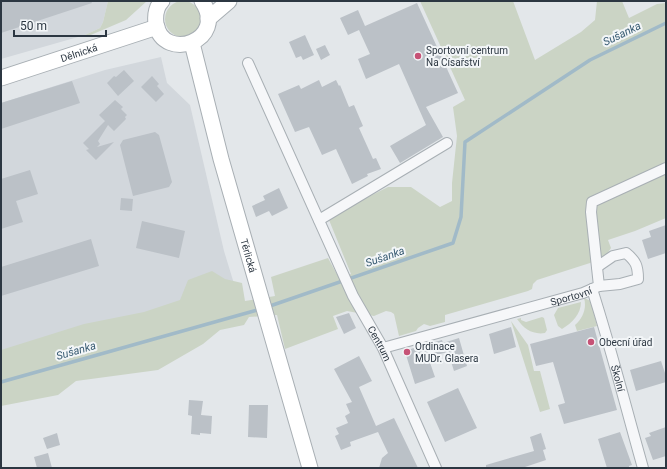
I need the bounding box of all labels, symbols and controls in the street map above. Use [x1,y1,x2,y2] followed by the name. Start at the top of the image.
[14,12,106,38] scale bar
[20,19,47,33] text: 50 m
[601,19,643,49] water label: Sušanka
[59,41,99,64] street label: Dělnická
[426,45,508,68] place label: Sportovní centrum Na Císařství
[413,51,423,61] marker: Sportovní centrum Na Císařství
[239,237,259,274] street label: Těrlická
[364,244,407,270] water label: Sušanka
[549,284,594,307] street label: Sportovní
[366,324,394,363] street label: Centrum
[586,337,596,347] marker: Obecní úřad
[599,337,652,348] place label: Obecní úřad
[55,339,98,363] water label: Sušanka
[415,341,478,364] place label: Ordinace MUDr. Glasera
[402,347,412,357] marker: Ordinace MUDr. Glasera
[609,363,627,393] street label: Školní

